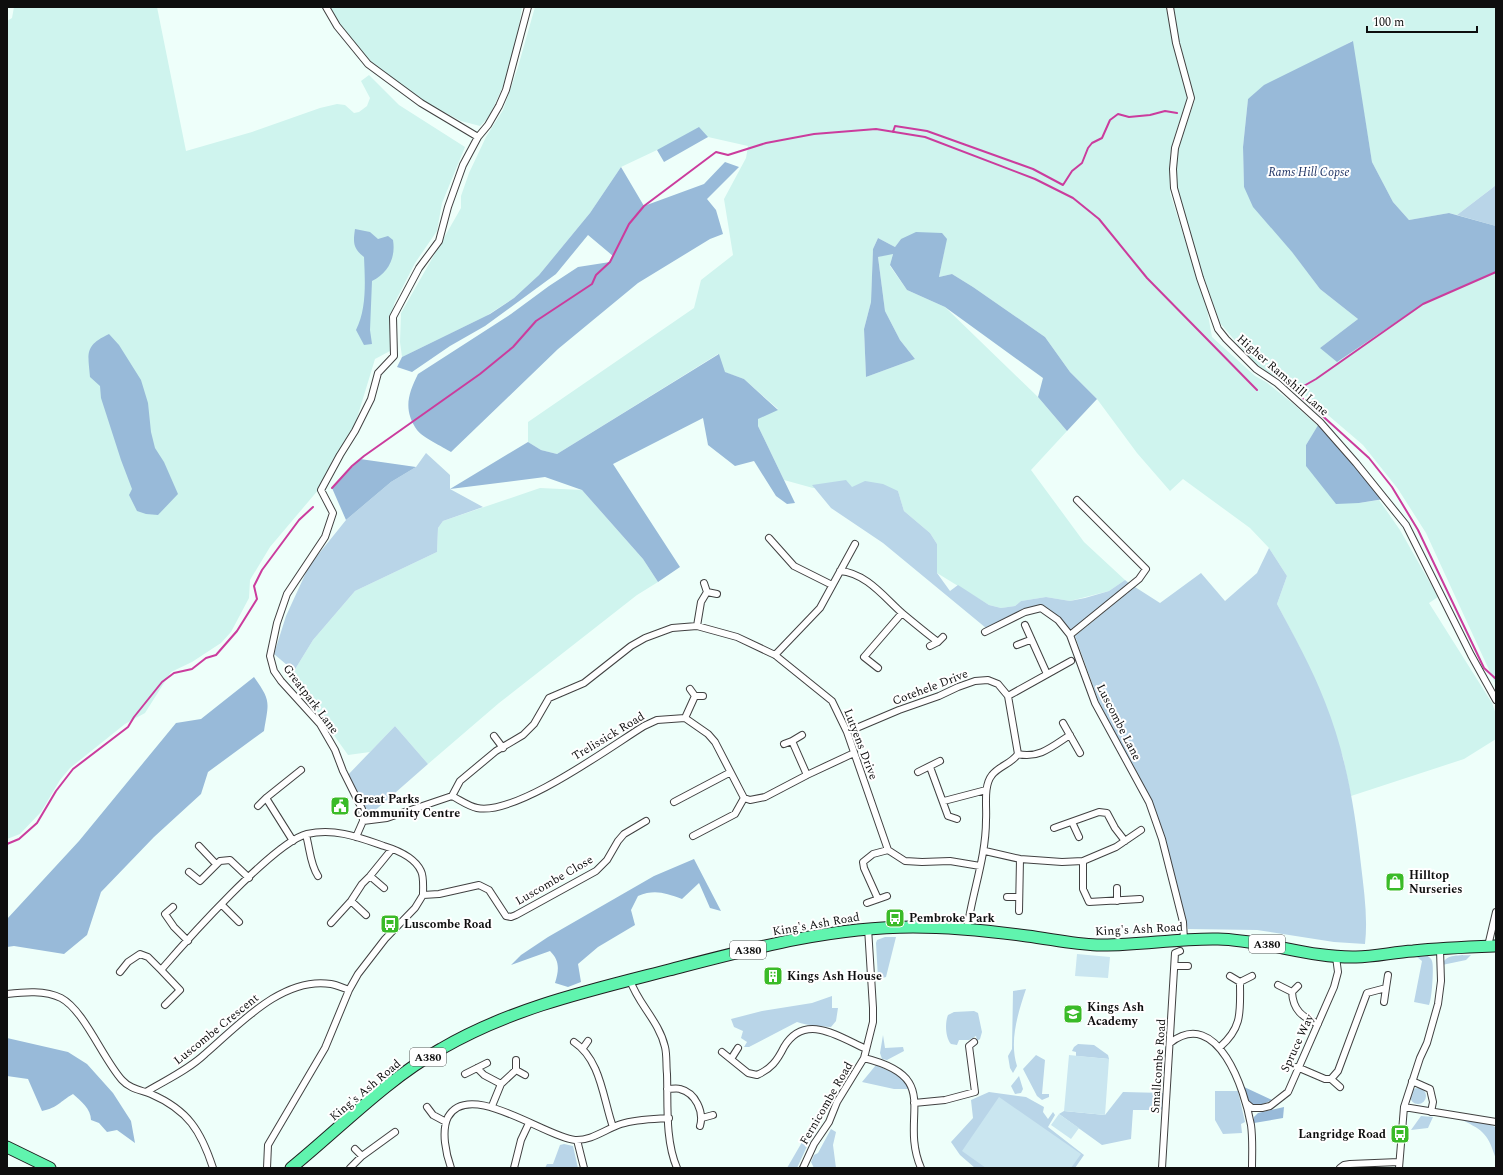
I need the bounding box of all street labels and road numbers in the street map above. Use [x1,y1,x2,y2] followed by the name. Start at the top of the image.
[1232,330,1333,421] street label: Higher Ramshill Lane
[278,660,343,739] street label: Greatpark Lane
[890,664,971,711] street label: Cotehele Drive
[1091,681,1146,764] street label: Luscombe Lane
[838,706,883,783] street label: Lutyens Drive
[568,707,649,766] street label: Trelissick Road
[512,850,597,910] street label: Luscombe Close
[771,907,861,941] street label: King's Ash Road
[1095,918,1184,941] street label: King's Ash Road
[1249,935,1285,953] road number: A380
[730,941,766,959] road number: A380
[170,989,263,1070] street label: Luscombe Crescent
[1276,1010,1320,1075] street label: Spruce Way
[1146,1018,1171,1114] street label: Smallcombe Road
[410,1048,446,1066] road number: A380
[325,1055,405,1126] street label: King's Ash Road
[795,1058,858,1148] street label: Fernicombe Road

